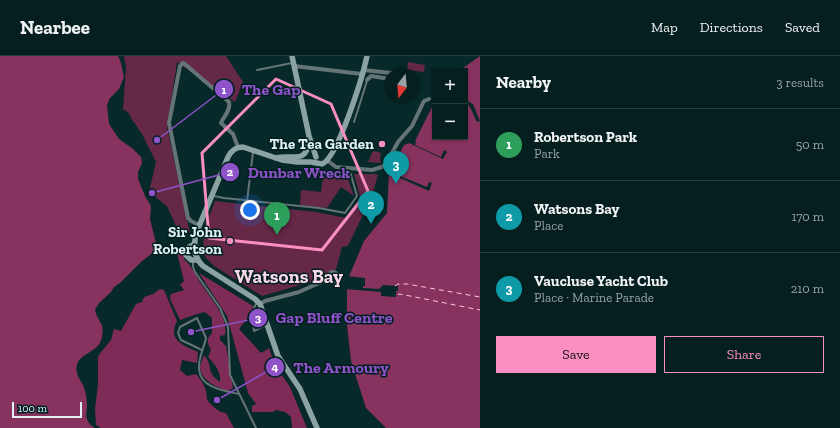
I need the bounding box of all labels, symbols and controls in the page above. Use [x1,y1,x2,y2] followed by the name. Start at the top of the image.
[20,16,90,39] text: Nearbee
[651,19,678,36] text: Map
[700,19,763,36] text: Directions
[785,19,820,36] text: Saved
[384,68,420,104] north arrow
[432,68,468,140] map controls
[432,68,468,104] button: +
[496,72,551,92] text: Nearby
[214,75,308,103] callout: The Gap
[776,75,824,90] text: 3 results
[242,80,300,99] text: The Gap
[222,83,227,97] text: 1
[432,104,468,140] button: −
[534,128,637,146] text: Robertson Park
[270,135,374,153] place label: The Tea Garden
[506,137,512,152] text: 1
[796,137,824,152] text: 50 m
[377,139,387,149] marker: The Tea Garden
[534,146,560,161] text: Park
[383,151,409,184] pin: 3
[220,158,359,186] callout: Dunbar Wreck
[248,163,350,182] text: Dunbar Wreck
[227,165,234,179] text: 2
[358,191,384,224] pin: 2
[240,200,260,220] your location
[534,200,620,218] text: Watsons Bay
[264,202,290,235] pin: 1
[506,209,512,224] text: 2
[791,209,824,224] text: 170 m
[534,218,563,233] text: Place
[153,223,222,258] place label: Sir John Robertson
[225,236,235,246] marker: Sir John Robertson
[235,265,343,288] district label: Watsons Bay
[534,272,668,290] text: Vaucluse Yacht Club
[506,281,512,296] text: 3
[791,281,824,296] text: 210 m
[534,290,654,305] text: Place · Marine Parade
[248,304,401,332] callout: Gap Bluff Centre
[275,308,393,327] text: Gap Bluff Centre
[255,311,262,325] text: 3
[496,336,656,373] button: Save
[664,336,824,373] button: Share
[265,353,397,381] callout: The Armoury
[293,358,389,377] text: The Armoury
[272,360,279,374] text: 4
[12,400,82,419] scale bar
[18,402,47,415] text: 100 m

